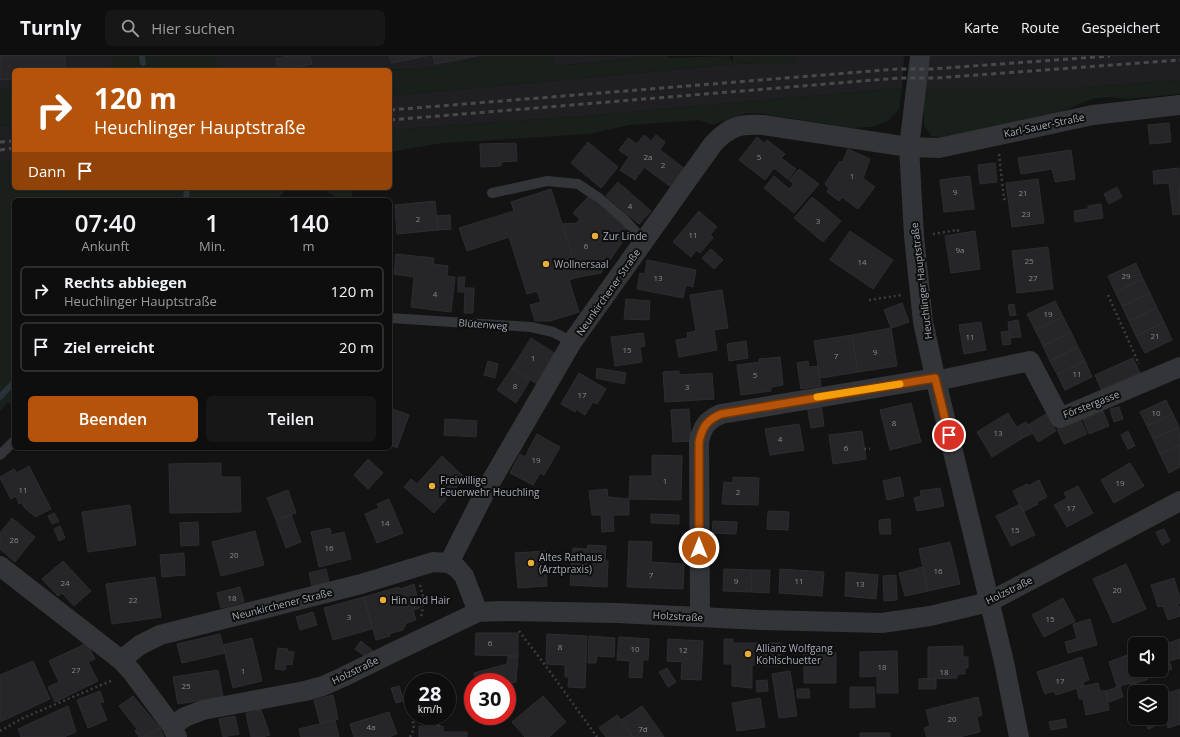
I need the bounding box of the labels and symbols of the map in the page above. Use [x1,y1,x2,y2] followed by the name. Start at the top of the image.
[1002,110,1086,140] street label: Karl-Sauer-Straße
[643,151,653,162] house number: 2a
[757,151,762,162] house number: 5
[661,159,666,170] house number: 2
[850,170,854,181] house number: 1
[953,186,958,197] house number: 9
[1018,187,1028,198] house number: 21
[628,200,633,211] house number: 4
[1021,208,1031,219] house number: 23
[416,213,421,224] house number: 2
[816,215,821,226] house number: 3
[907,221,935,340] street label: Heuchlinger Hauptstraße
[603,229,648,243] place label: Zur Linde
[688,229,698,240] house number: 11
[590,231,600,241] marker: Zur Linde
[584,240,589,251] house number: 6
[955,244,965,255] house number: 9a
[573,246,643,338] street label: Neunkirchener Straße
[1024,255,1034,266] house number: 25
[857,256,867,267] house number: 14
[554,257,609,271] place label: Wollnersaal
[541,259,551,269] marker: Wollnersaal
[1121,270,1131,281] house number: 29
[653,272,663,283] house number: 13
[1028,272,1038,283] house number: 27
[433,288,438,299] house number: 4
[1043,308,1053,319] house number: 19
[458,315,509,333] street label: Blütenweg
[1150,330,1160,341] house number: 21
[965,331,975,342] house number: 11
[622,344,632,355] house number: 15
[873,346,878,357] house number: 9
[834,350,839,361] house number: 7
[531,352,535,363] house number: 1
[1072,368,1082,379] house number: 11
[753,369,758,380] house number: 5
[513,380,518,391] house number: 8
[685,381,690,392] house number: 3
[1061,387,1122,421] street label: Förstergasse
[577,389,587,400] house number: 17
[1151,407,1161,418] house number: 10
[892,417,897,428] house number: 8
[932,418,966,452] pin
[993,427,1003,438] house number: 13
[778,433,783,444] house number: 4
[844,442,849,453] house number: 6
[531,454,541,465] house number: 19
[440,473,540,499] place label: Freiwillige Feuerwehr Heuchling
[663,475,667,486] house number: 1
[1115,477,1125,488] house number: 19
[427,481,437,491] marker: Freiwillige Feuerwehr Heuchling
[18,484,28,495] house number: 11
[736,486,741,497] house number: 2
[1066,502,1076,513] house number: 17
[380,517,390,528] house number: 14
[1010,524,1020,535] house number: 15
[678,527,720,569] position arrow
[9,534,19,545] house number: 26
[324,542,334,553] house number: 16
[229,549,239,560] house number: 20
[539,550,603,576] place label: Altes Rathaus (Arztpraxis)
[526,558,536,568] marker: Altes Rathaus (Arztpraxis)
[933,565,943,576] house number: 16
[649,569,654,580] house number: 7
[983,572,1035,607] street label: Holzstraße
[734,575,739,586] house number: 9
[794,575,804,586] house number: 11
[60,577,70,588] house number: 24
[855,578,865,589] house number: 13
[1112,584,1122,595] house number: 20
[230,585,334,623] street label: Neunkirchener Straße
[227,592,237,603] house number: 18
[391,593,450,607] place label: Hin und Hair
[128,594,138,605] house number: 22
[378,595,388,605] marker: Hin und Hair
[652,608,704,624] street label: Holzstraße
[347,611,352,622] house number: 3
[1045,613,1055,624] house number: 15
[488,637,493,648] house number: 6
[558,641,563,652] house number: 8
[756,641,833,667] place label: Allianz Wolfgang Kohlschuetter
[630,643,640,654] house number: 10
[678,644,688,655] house number: 12
[743,649,753,659] marker: Allianz Wolfgang Kohlschuetter
[329,652,381,687] street label: Holzstraße
[877,661,887,672] house number: 18
[71,664,81,675] house number: 27
[241,665,245,676] house number: 1
[939,666,949,677] house number: 18
[464,673,516,725] speed limit sign: 30
[1055,675,1065,686] house number: 17
[181,680,191,691] house number: 25
[947,713,957,724] house number: 20
[366,721,376,732] house number: 4a
[638,723,648,734] house number: 7d

